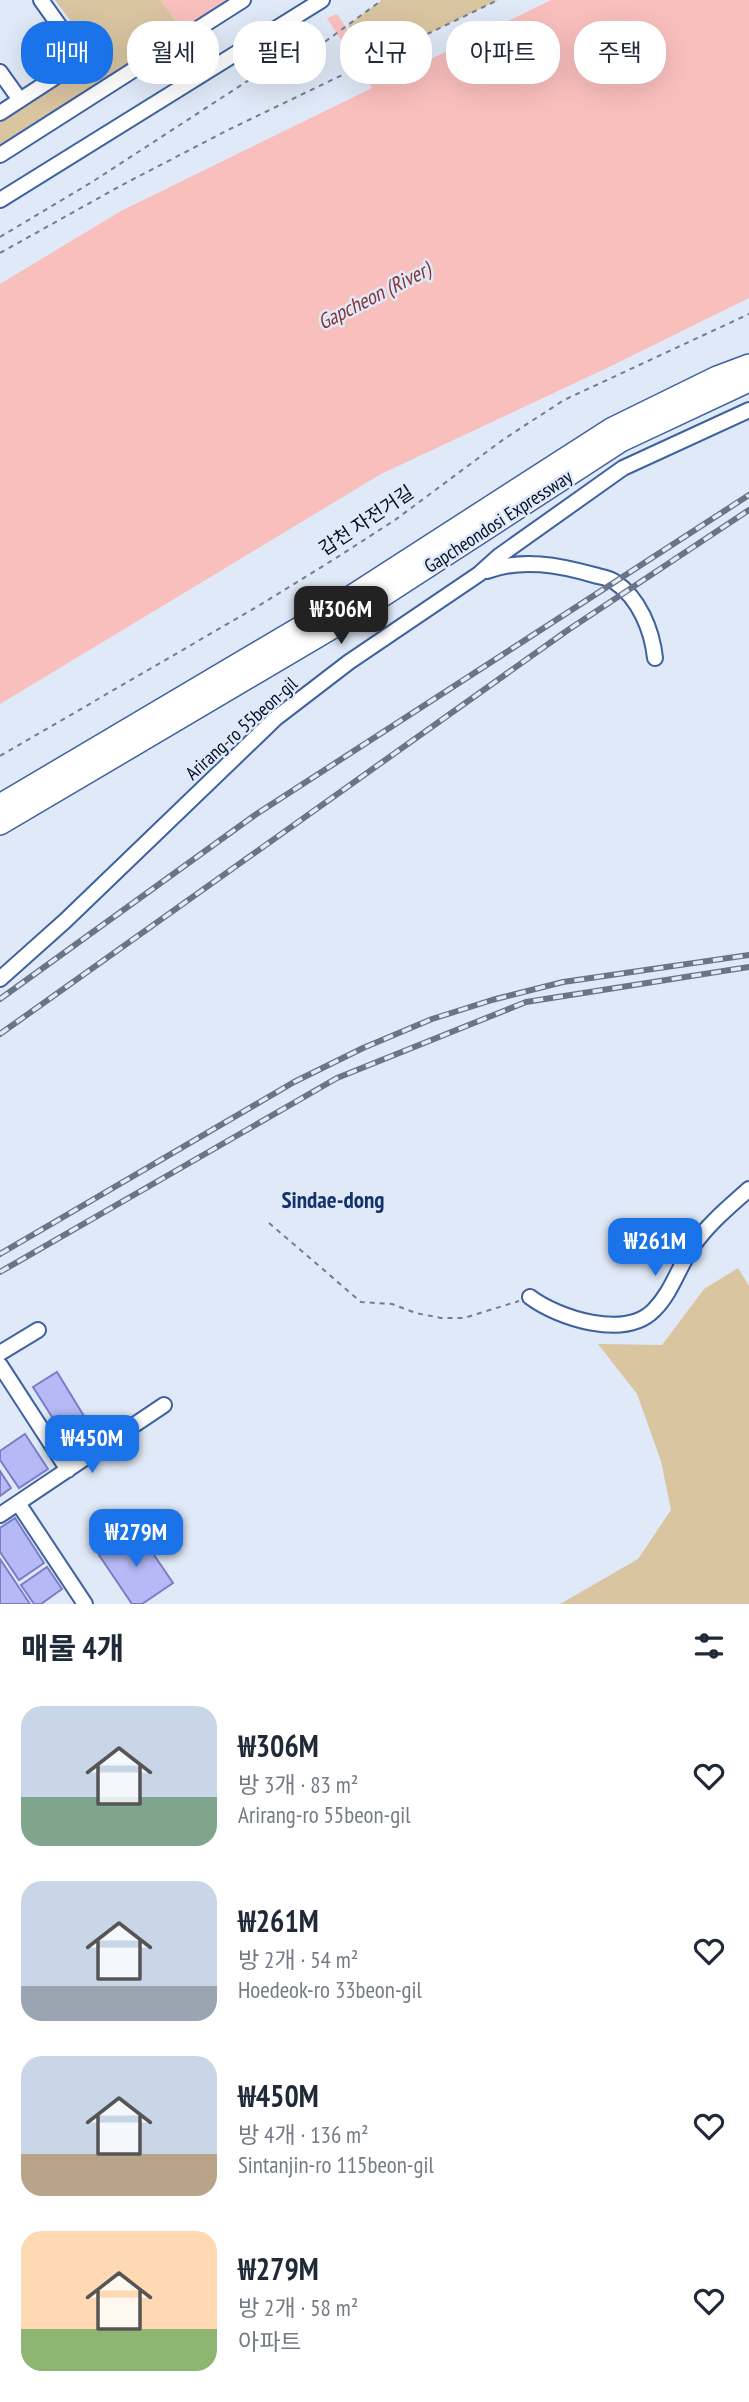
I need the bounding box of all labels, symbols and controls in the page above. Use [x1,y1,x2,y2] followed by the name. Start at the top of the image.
[21,21,113,84] chip: 매매
[127,21,219,84] chip: 월세
[233,21,326,84] chip: 필터
[340,21,432,84] chip: 신규
[446,21,560,84] chip: 아파트
[574,21,666,84] chip: 주택
[313,255,436,335] water label: Gapcheon (River)
[419,464,577,578] street label: Gapcheondosi Expressway
[314,480,418,560] street label: 갑천 자전거길
[292,586,390,646] pin: ₩306M
[310,594,372,623] text: ₩306M
[180,671,302,785] street label: Arirang-ro 55beon-gil
[281,1185,385,1214] district label: Sindae-dong
[606,1218,704,1278] pin: ₩261M
[624,1226,686,1255] text: ₩261M
[43,1416,141,1475] pin: ₩450M
[61,1423,123,1452] text: ₩450M
[87,1510,185,1569] pin: ₩279M
[105,1517,167,1546] text: ₩279M
[690,1627,728,1665] icon: filters
[21,1628,124,1667] text: 매물 4개
[238,1726,319,1765] text: ₩306M
[77,1734,161,1818] icon: home
[690,1757,728,1795] icon: heart
[238,1770,358,1799] text: 방 3개 · 83 m²
[238,1800,411,1829] text: Arirang-ro 55beon-gil
[238,1901,319,1940] text: ₩261M
[77,1909,161,1993] icon: home
[690,1932,728,1970] icon: heart
[238,1945,358,1974] text: 방 2개 · 54 m²
[238,1975,422,2004] text: Hoedeok-ro 33beon-gil
[238,2076,319,2115] text: ₩450M
[77,2084,161,2168] icon: home
[690,2107,728,2145] icon: heart
[238,2120,369,2149] text: 방 4개 · 136 m²
[238,2150,434,2179] text: Sintanjin-ro 115beon-gil
[238,2249,319,2288] text: ₩279M
[77,2259,161,2343] icon: home
[690,2282,728,2320] icon: heart
[238,2293,358,2322] text: 방 2개 · 58 m²
[238,2327,301,2356] text: 아파트

